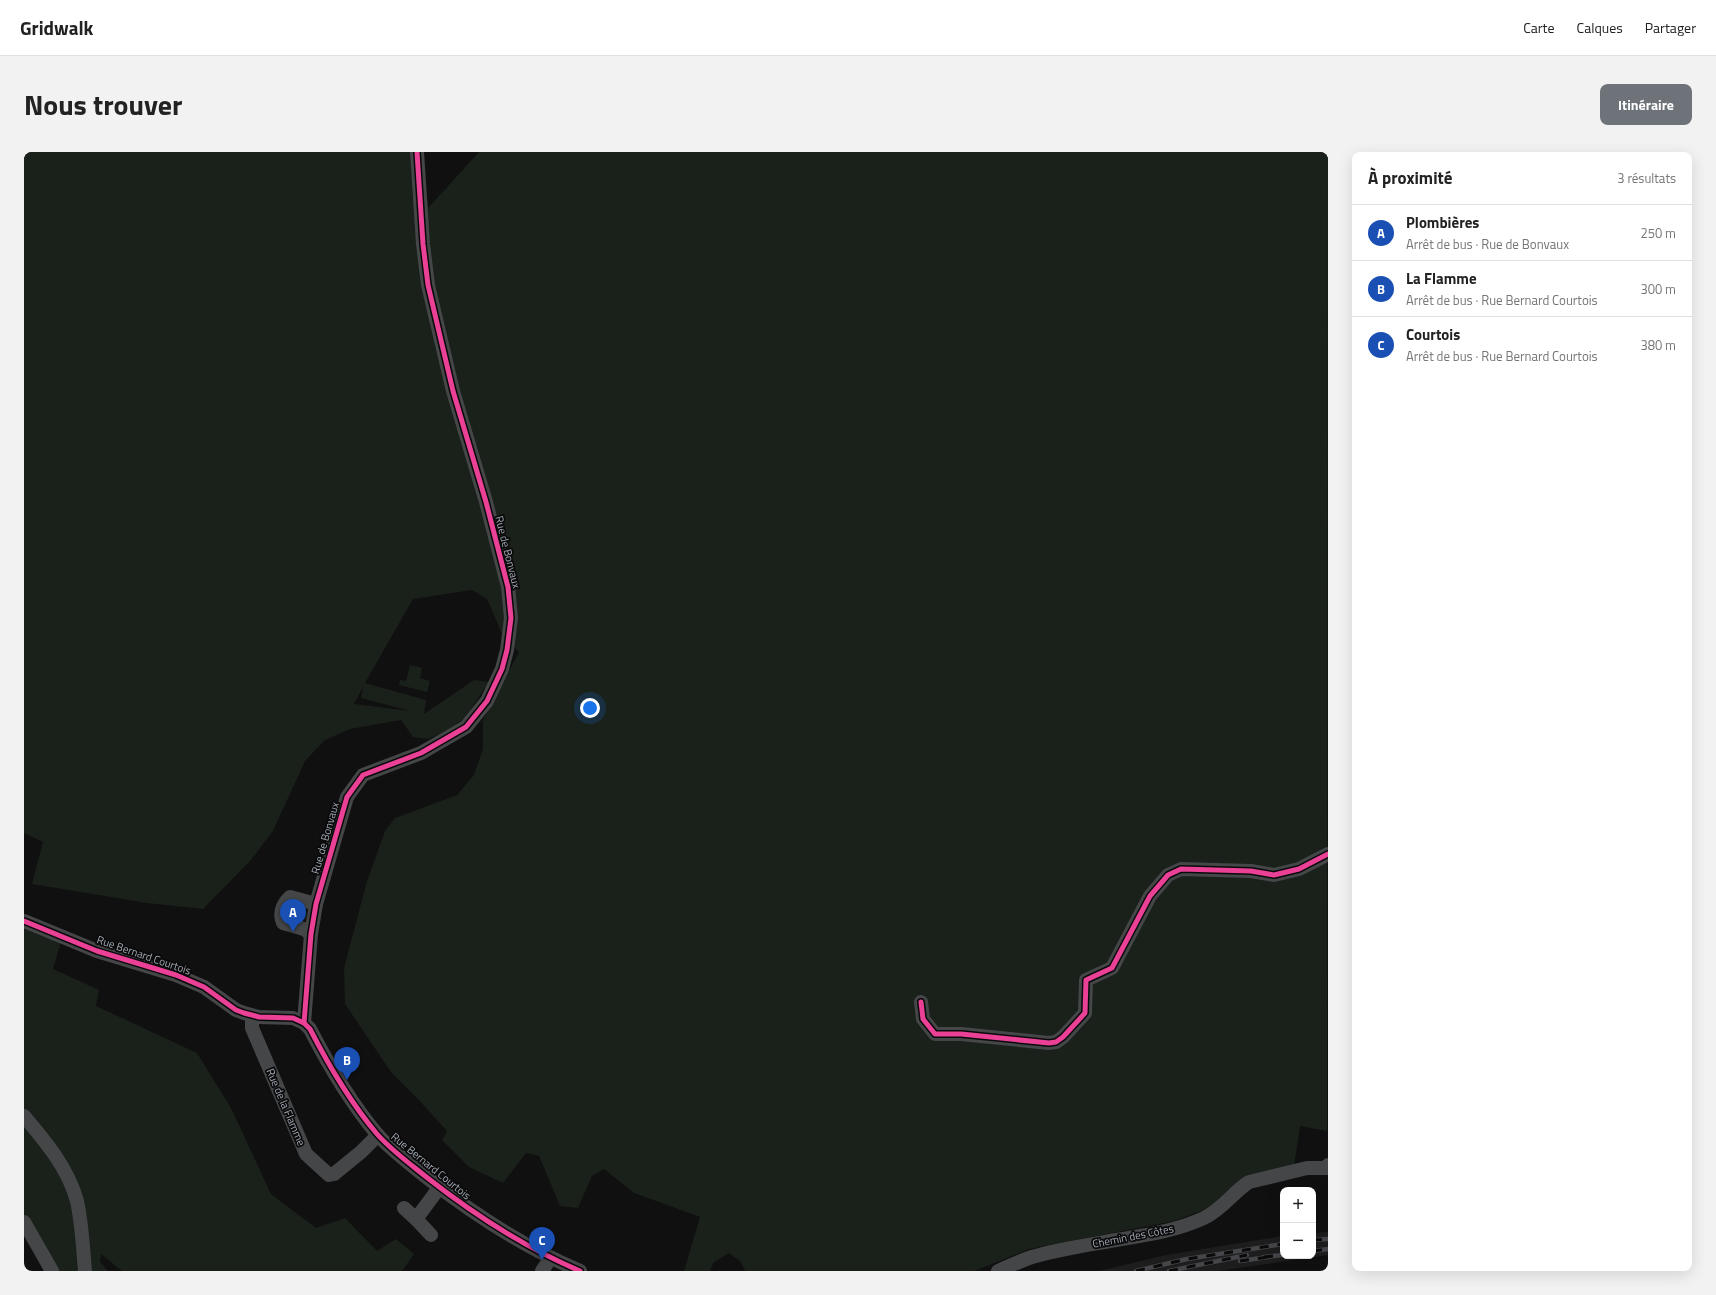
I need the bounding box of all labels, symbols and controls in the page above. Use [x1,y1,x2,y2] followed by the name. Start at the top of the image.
[20,13,93,42] text: Gridwalk
[1523,17,1555,38] text: Carte
[1577,17,1623,38] text: Calques
[1645,17,1696,38] text: Partager
[24,83,182,126] text: Nous trouver
[1600,84,1692,125] button: Itinéraire
[1368,165,1452,191] text: À proximité
[1617,168,1676,188] text: 3 résultats
[1406,211,1479,234] text: Plombières
[1377,223,1385,243] text: A
[1640,223,1676,243] text: 250 m
[1406,234,1569,254] text: Arrêt de bus · Rue de Bonvaux
[1406,267,1477,290] text: La Flamme
[1377,279,1385,299] text: B
[1640,279,1676,299] text: 300 m
[1406,290,1598,310] text: Arrêt de bus · Rue Bernard Courtois
[1406,323,1460,346] text: Courtois
[1377,335,1385,355] text: C
[1640,335,1676,355] text: 380 m
[1406,346,1598,366] text: Arrêt de bus · Rue Bernard Courtois
[491,514,525,590] street label: Rue de Bonvaux
[580,698,600,718] your location
[307,800,343,876] street label: Rue de Bonvaux
[280,899,306,932] pin: A
[95,931,193,979] street label: Rue Bernard Courtois
[334,1047,360,1080] pin: B
[262,1066,310,1149] street label: Rue de la Flamme
[388,1129,474,1203] street label: Rue Bernard Courtois
[1280,1187,1316,1259] map controls
[1280,1187,1316,1223] button: +
[1091,1220,1175,1252] street label: Chemin des Côtes
[1280,1223,1316,1259] button: −
[529,1227,555,1260] pin: C

